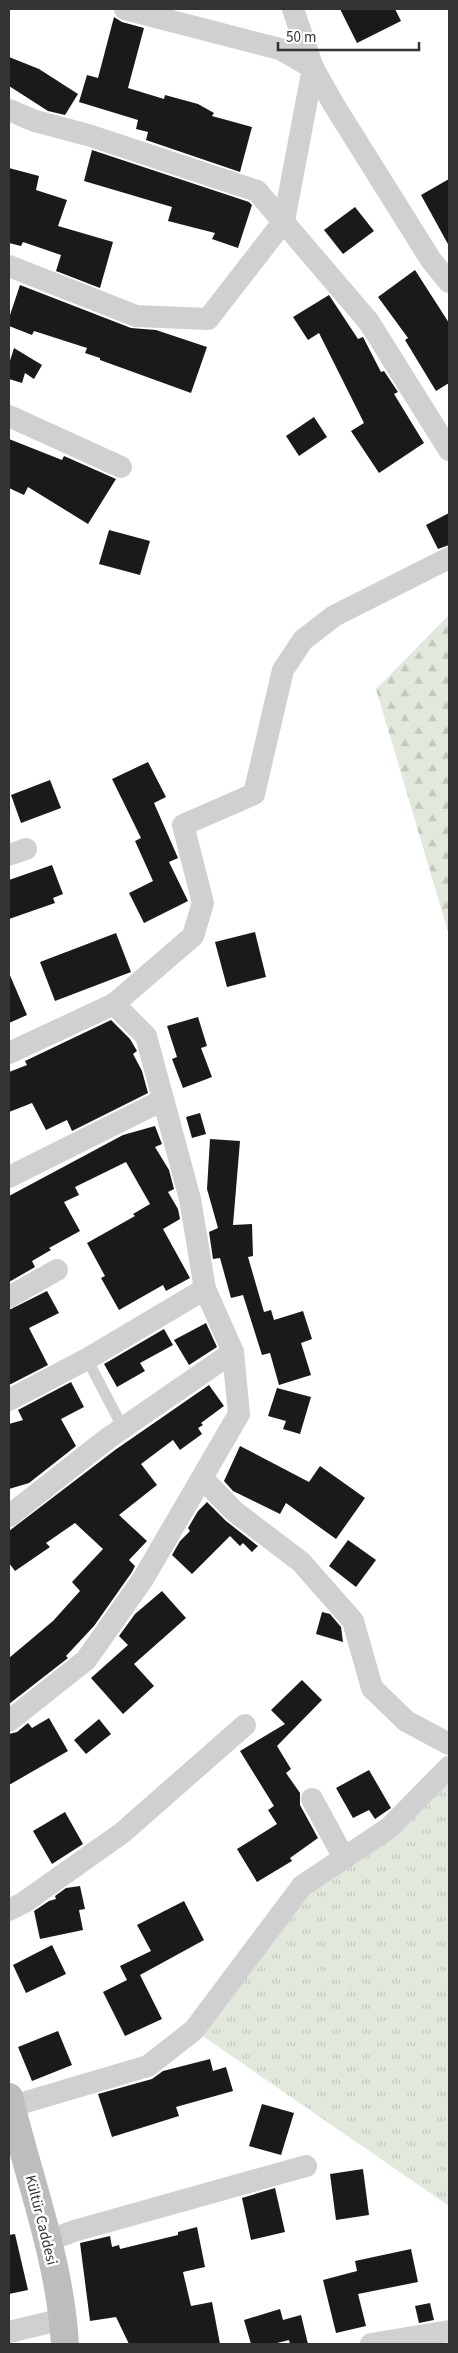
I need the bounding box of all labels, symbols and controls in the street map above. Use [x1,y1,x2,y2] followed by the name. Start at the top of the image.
[278,20,419,52] scale bar
[286,27,316,48] text: 50 m
[20,2173,62,2267] street label: Kültür Caddesi

